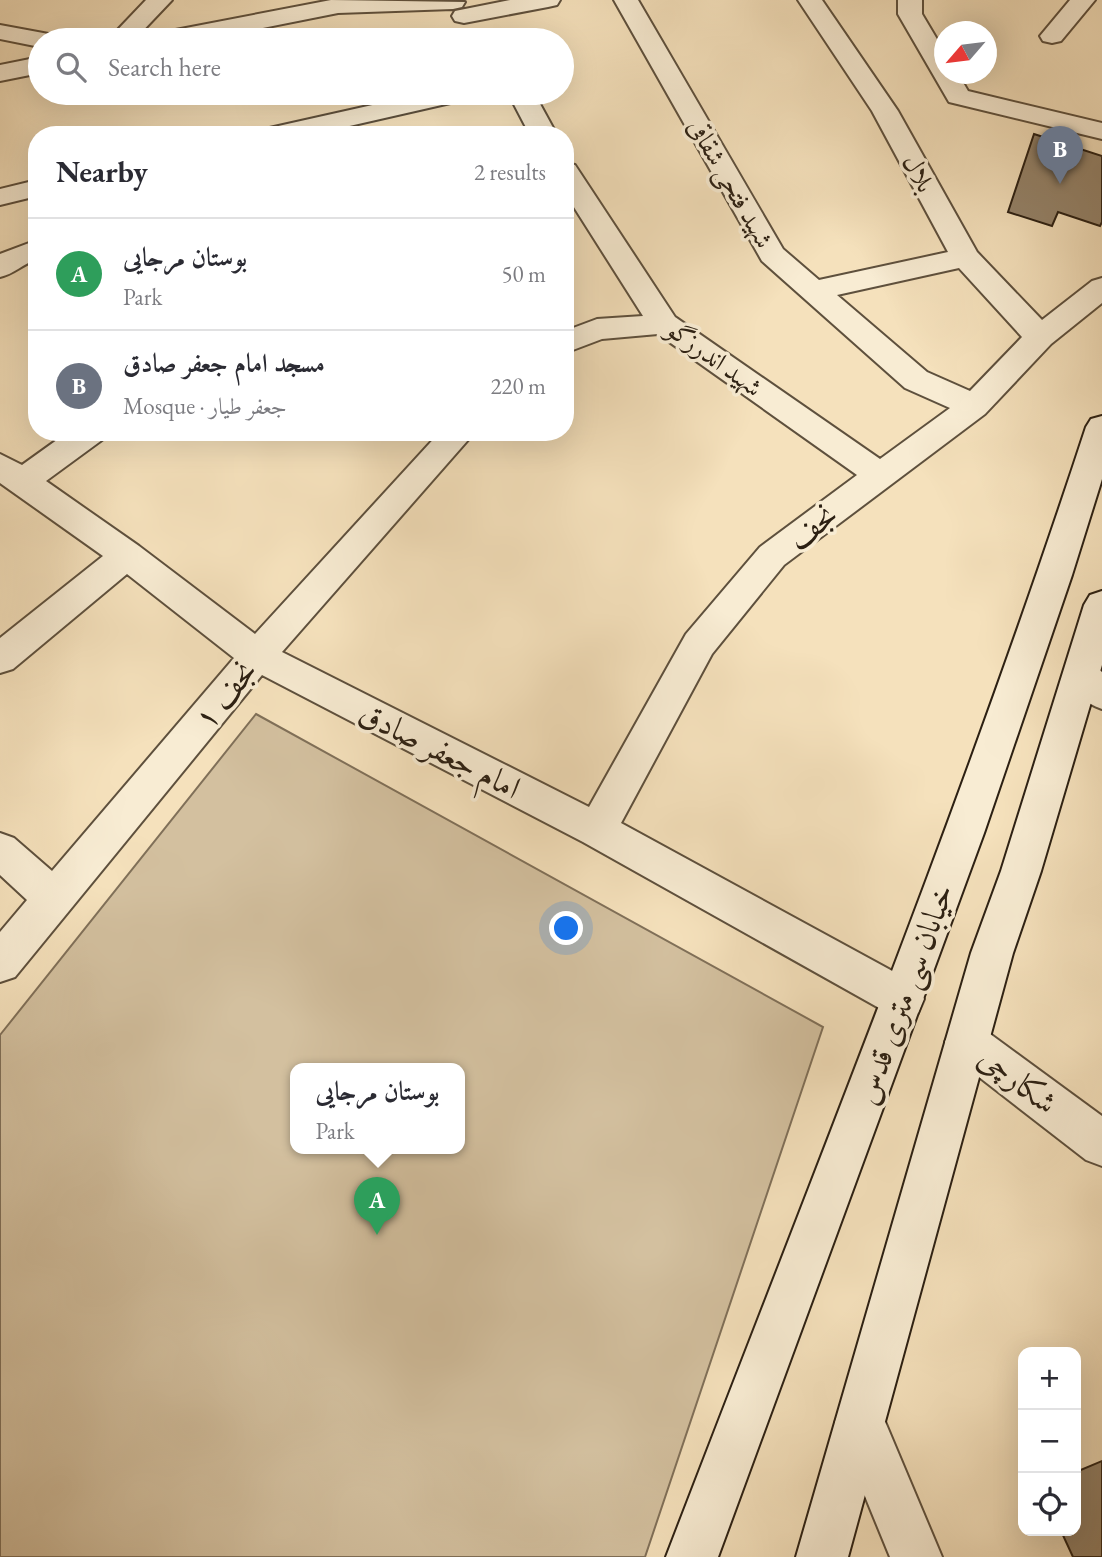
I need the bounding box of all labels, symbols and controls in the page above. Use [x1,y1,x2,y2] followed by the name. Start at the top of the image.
[934,21,997,84] north arrow
[28,28,574,105] search box
[52,48,90,86] icon: search
[108,50,221,84] text: Search here
[679,112,782,254] street label: شهید فتحی شقاقی
[1037,126,1083,184] pin: B
[895,148,943,198] street label: بلال
[56,152,148,191] text: Nearby
[474,157,546,187] text: 2 results
[123,240,247,274] text: بوستان مرجایی
[71,259,87,289] text: A
[501,259,546,289] text: 50 m
[123,282,162,312] text: Park
[658,310,770,404] street label: شهید اندرزگو
[123,346,325,380] text: مسجد امام جعفر صادق
[72,371,86,401] text: B
[490,371,546,401] text: 220 m
[123,391,287,421] text: Mosque · جعفر طیار
[778,493,846,559] street label: نجف
[184,651,266,737] street label: نجف ۱
[349,691,528,815] street label: امام جعفر صادق
[845,878,965,1111] street label: خیابان سی متری قدس
[549,911,583,945] your location
[970,1037,1066,1123] street label: شکارچی
[290,1063,465,1154] popup
[315,1074,440,1108] text: بوستان مرجایی
[315,1116,355,1146] text: Park
[354,1177,400,1235] pin: A
[1018,1347,1081,1536] map controls
[1018,1347,1081,1410] button: +
[1018,1410,1081,1473] button: −
[1018,1473,1081,1536] button: locate

